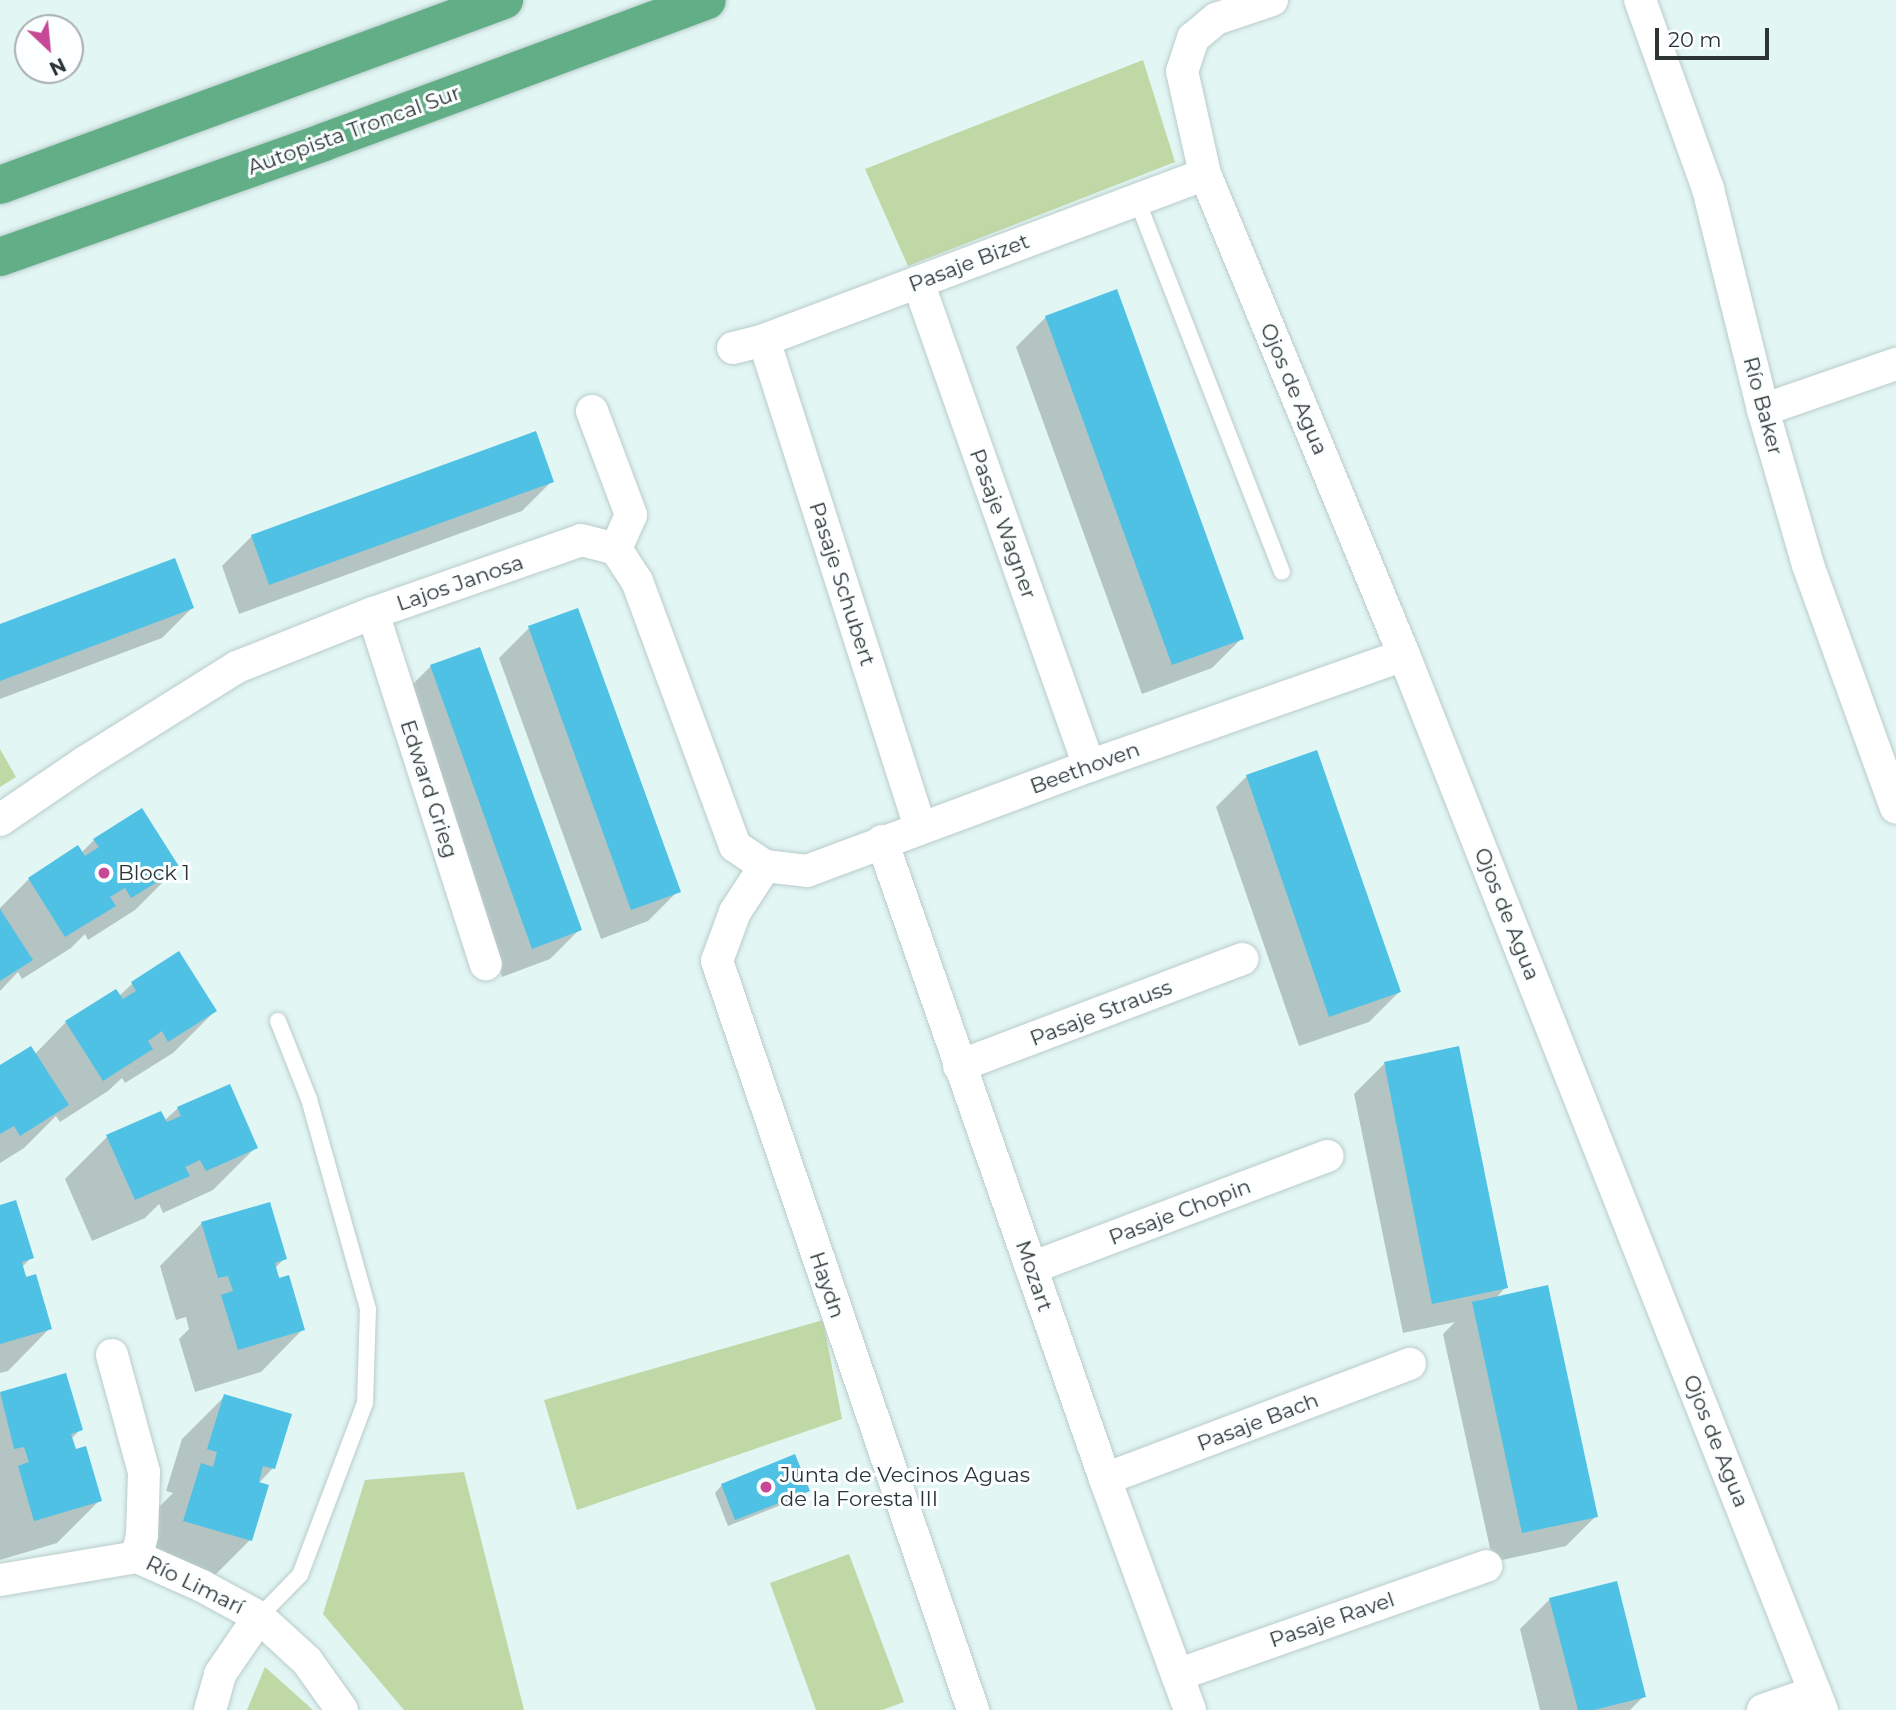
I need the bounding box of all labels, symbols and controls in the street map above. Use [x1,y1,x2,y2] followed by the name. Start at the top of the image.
[14,14,84,84] north arrow
[1658,14,1772,58] scale bar
[1668,27,1722,52] text: 20 m
[46,53,69,80] text: N
[244,80,464,180] street label: Autopista Troncal Sur
[905,228,1033,298] street label: Pasaje Bizet
[1255,319,1333,459] street label: Ojos de Agua
[1738,354,1788,458] street label: Río Baker
[964,445,1042,603] street label: Pasaje Wagner
[804,499,880,669] street label: Pasaje Schubert
[393,550,527,616] street label: Lajos Janosa
[395,717,463,861] street label: Edward Grieg
[1027,737,1143,799] street label: Beethoven
[1469,844,1545,984] street label: Ojos de Agua
[118,860,190,886] place label: Block 1
[96,865,112,881] marker: Block 1
[1027,974,1175,1052] street label: Pasaje Strauss
[1105,1173,1255,1251] street label: Pasaje Chopin
[1010,1237,1058,1315] street label: Mozart
[804,1248,850,1322] street label: Haydn
[1678,1371,1754,1511] street label: Ojos de Agua
[1194,1387,1322,1457] street label: Pasaje Bach
[780,1462,1030,1512] place label: Junta de Vecinos Aguas de la Foresta III
[758,1479,774,1495] marker: Junta de Vecinos Aguas de la Foresta III
[142,1550,248,1620] street label: Río Limarí
[1266,1587,1398,1653] street label: Pasaje Ravel

